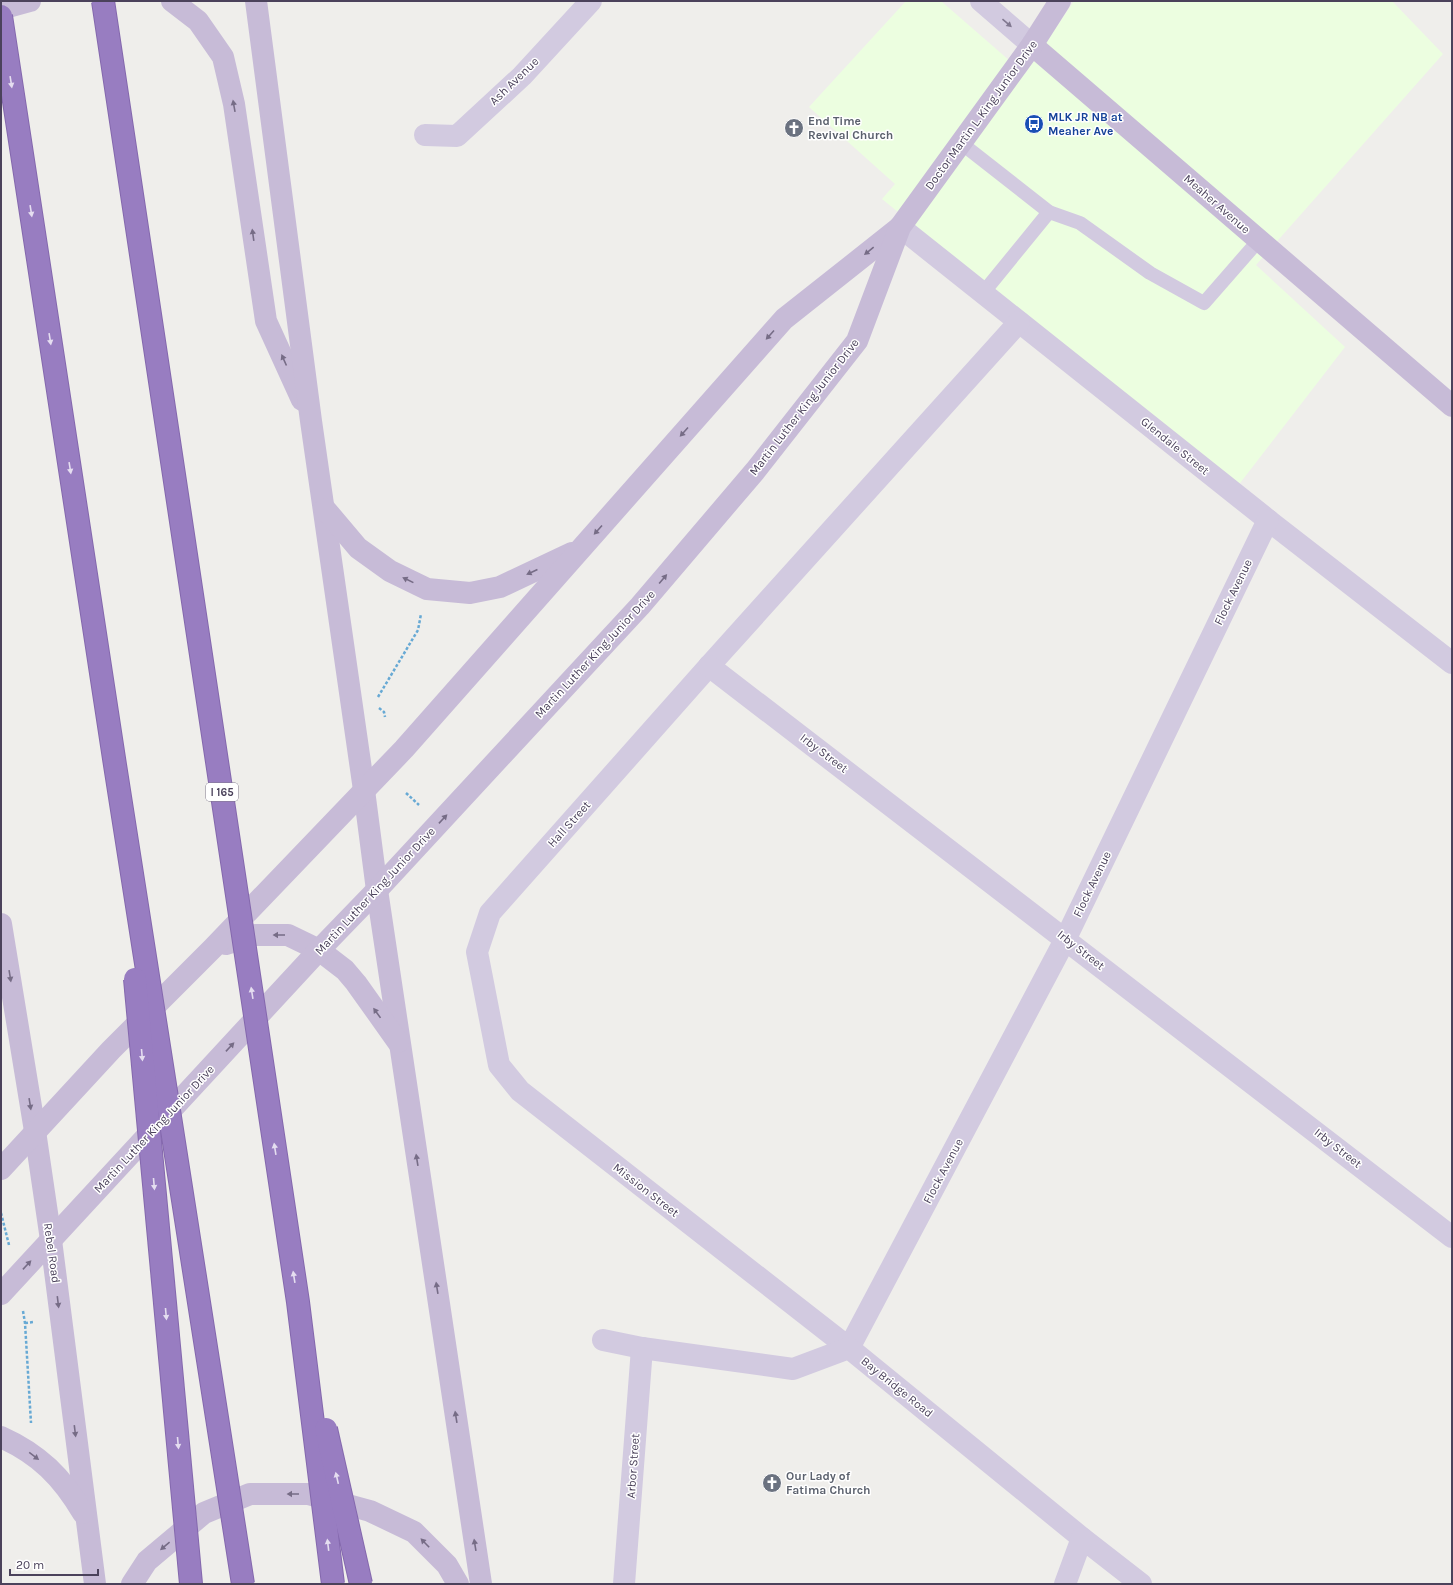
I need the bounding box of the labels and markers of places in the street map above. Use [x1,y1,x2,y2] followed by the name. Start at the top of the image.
[1048,110,1123,138] place label: MLK JR NB at Meaher Ave
[1023,113,1045,135] bus stop icon: MLK JR NB at Meaher Ave
[808,114,893,142] place label: End Time Revival Church
[783,117,805,139] church icon: End Time Revival Church
[786,1469,871,1497] place label: Our Lady of Fatima Church
[761,1472,783,1494] church icon: Our Lady of Fatima Church

